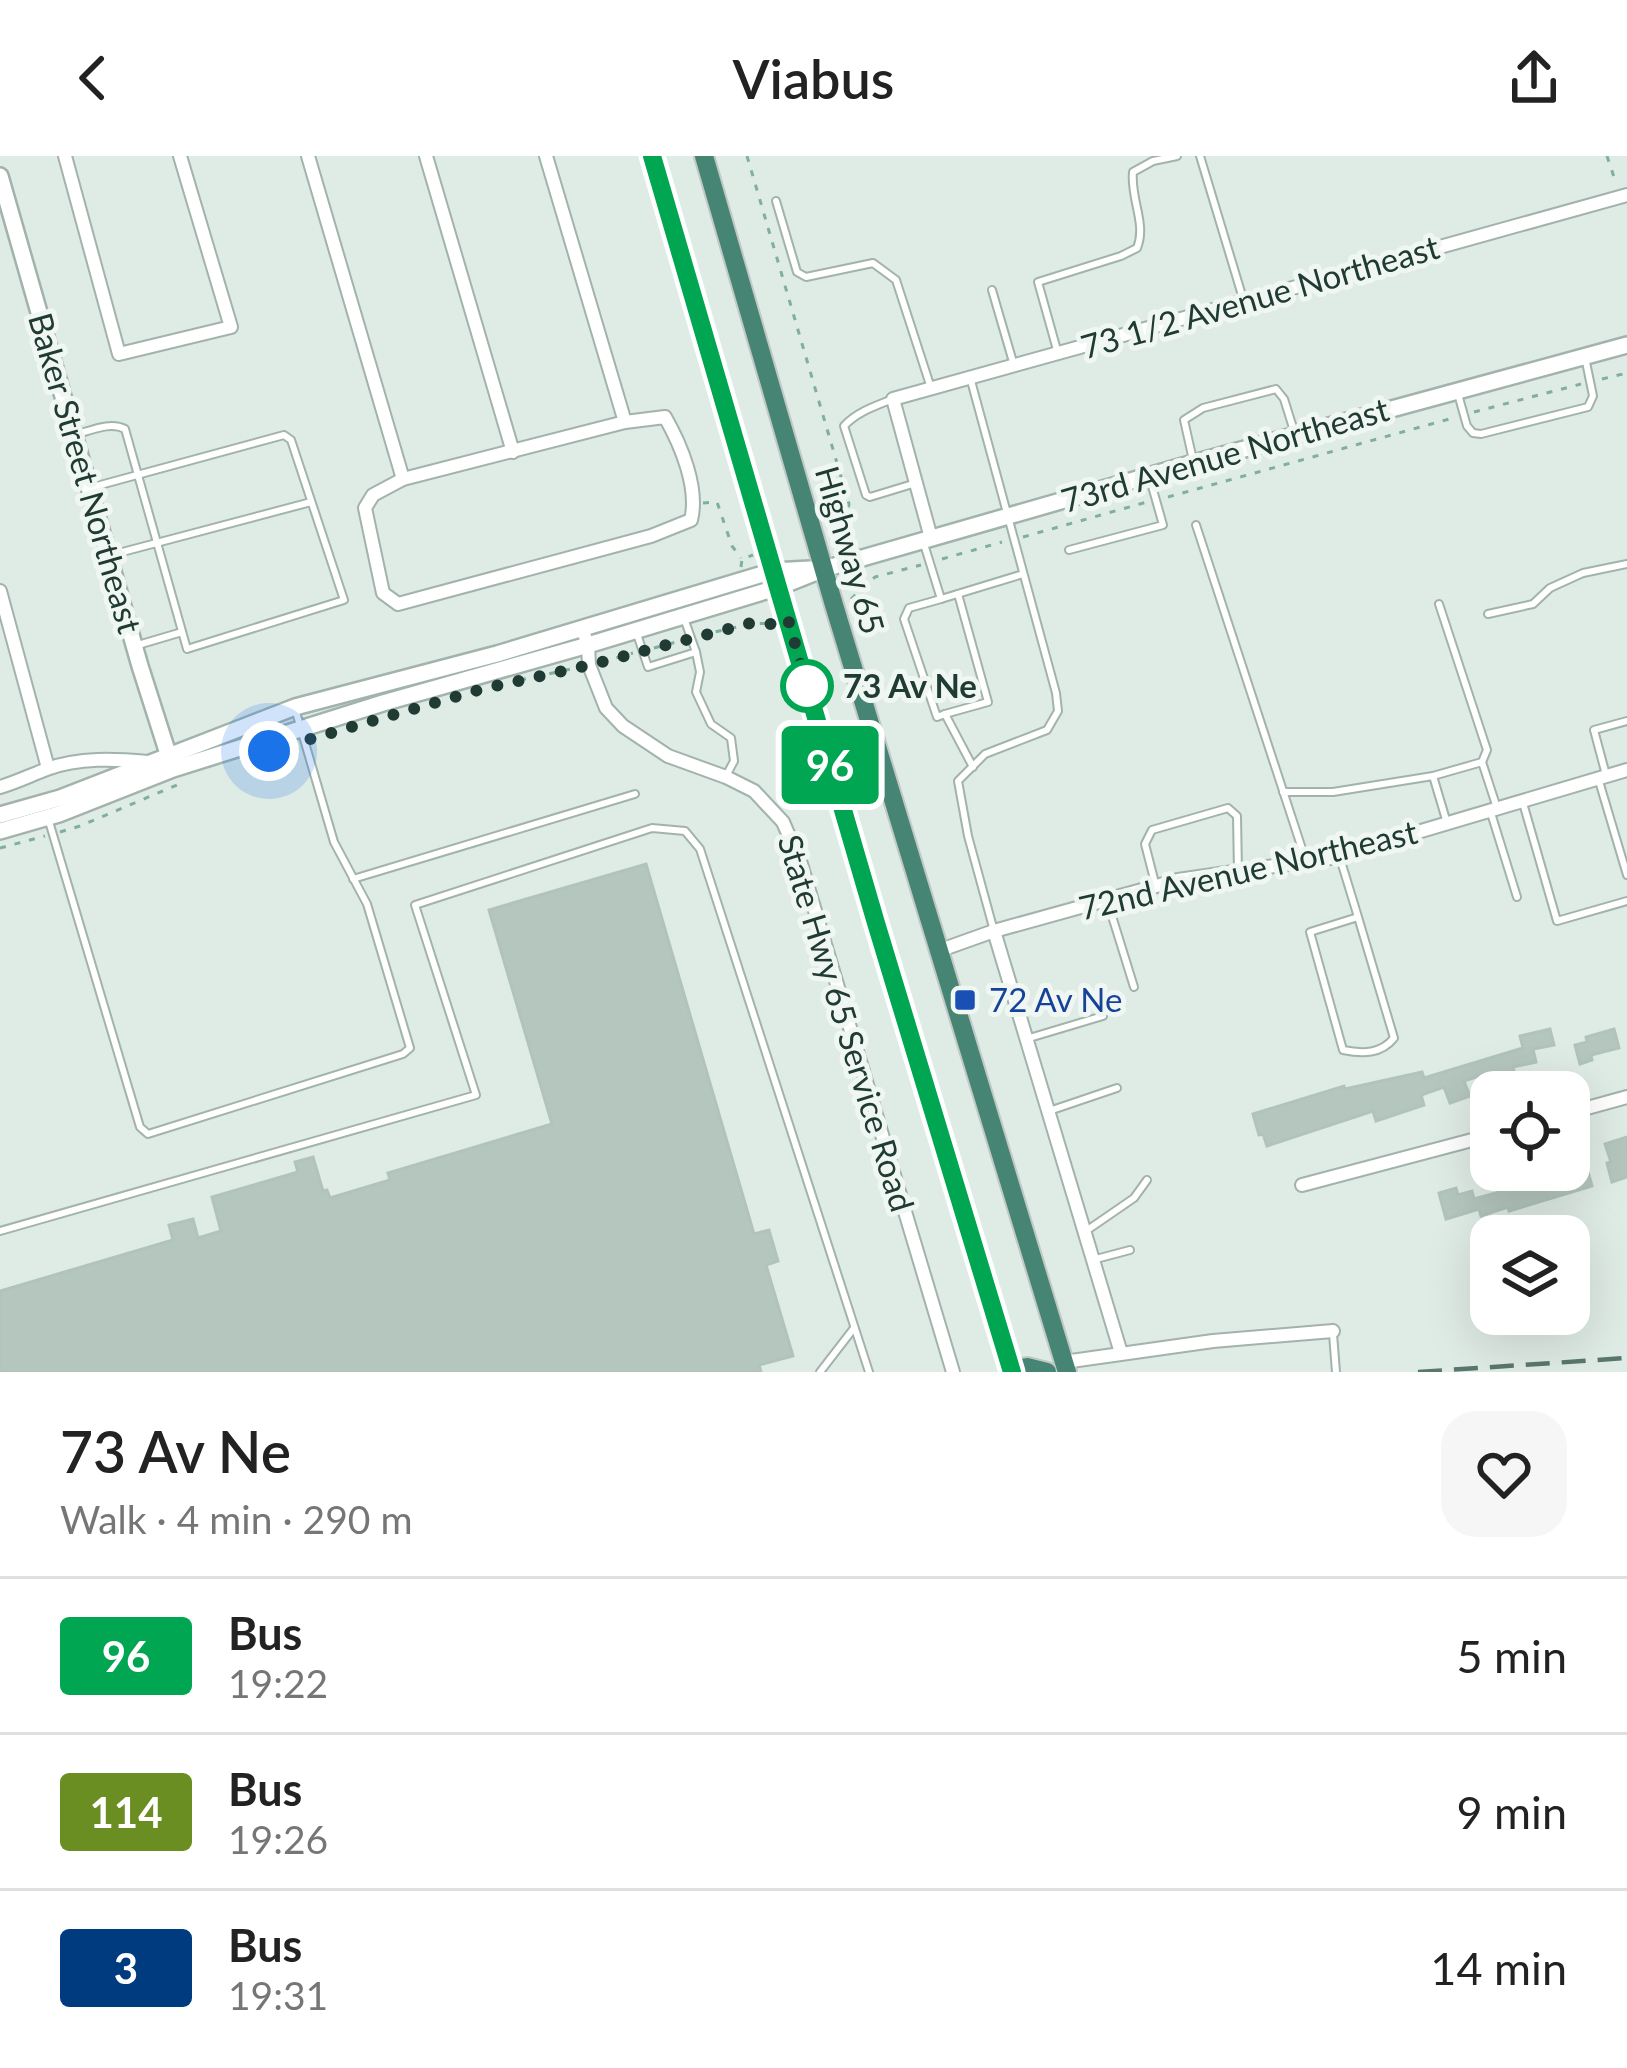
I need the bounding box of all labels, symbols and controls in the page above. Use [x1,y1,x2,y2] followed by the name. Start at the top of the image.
[60,45,126,111] icon: back
[1501,45,1567,111] icon: share
[733,46,894,111] text: Viabus
[1076,226,1443,366] street label: 73 1/2 Avenue Northeast
[21,308,151,638] street label: Baker Street Northeast
[1056,388,1393,520] street label: 73rd Avenue Northeast
[808,461,894,638] street label: Highway 65
[782,661,832,711] marker: 73 Av Ne
[843,665,977,705] place label: 73 Av Ne
[239,721,299,781] your location
[776,726,884,804] line badge: 96
[806,740,854,790] text: 96
[1075,811,1421,927] street label: 72nd Avenue Northeast
[771,830,923,1216] street label: State Hwy 65 Service Road
[989,979,1122,1019] place label: 72 Av Ne
[952,987,978,1013] marker: 72 Av Ne
[1470,1071,1590,1335] map controls
[1470,1071,1590,1191] button: locate
[1470,1215,1590,1335] button: layers
[1441,1411,1567,1537] button: heart
[60,1417,291,1485] text: 73 Av Ne
[60,1496,413,1542] text: Walk · 4 min · 290 m
[228,1606,302,1660] text: Bus
[1456,1629,1567,1683] text: 5 min
[102,1631,150,1681] text: 96
[228,1660,328,1706] text: 19:22
[228,1762,302,1816] text: Bus
[1456,1785,1567,1839] text: 9 min
[89,1787,163,1837] text: 114
[228,1816,328,1862] text: 19:26
[228,1918,302,1972] text: Bus
[1430,1941,1567,1995] text: 14 min
[114,1943,138,1993] text: 3
[228,1972,328,2018] text: 19:31

